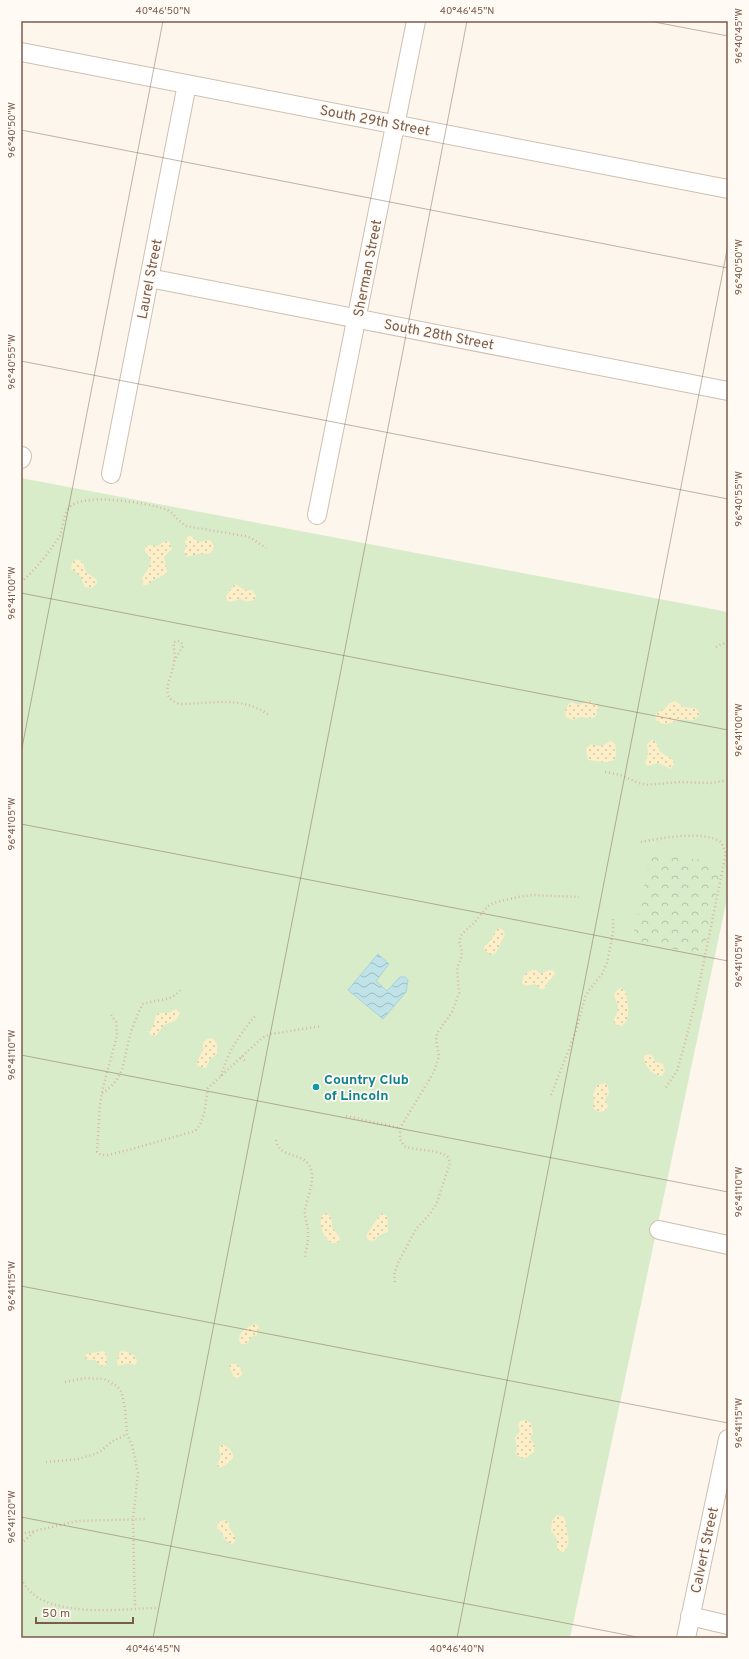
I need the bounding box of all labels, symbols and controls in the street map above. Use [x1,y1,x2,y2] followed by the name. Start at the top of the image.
[136,5,190,18] text: 40°46'50"N
[440,5,494,18] text: 40°46'45"N
[733,8,746,64] text: 96°40'45"W
[6,102,19,158] text: 96°40'50"W
[318,102,431,140] street label: South 29th Street
[351,218,386,318] street label: Sherman Street
[134,238,167,321] street label: Laurel Street
[733,239,746,295] text: 96°40'50"W
[382,316,495,354] street label: South 28th Street
[6,334,19,390] text: 96°40'55"W
[733,471,746,527] text: 96°40'55"W
[6,566,19,620] text: 96°41'00"W
[733,703,746,757] text: 96°41'00"W
[6,797,19,851] text: 96°41'05"W
[733,934,746,988] text: 96°41'05"W
[6,1030,19,1080] text: 96°41'10"W
[324,1072,409,1105] place label: Country Club of Lincoln
[311,1082,321,1092] marker: Country Club of Lincoln
[733,1167,746,1217] text: 96°41'10"W
[6,1261,19,1311] text: 96°41'15"W
[733,1398,746,1448] text: 96°41'15"W
[6,1490,19,1544] text: 96°41'20"W
[688,1506,723,1595] street label: Calvert Street
[36,1599,133,1625] scale bar
[42,1606,70,1622] text: 50 m
[126,1643,180,1656] text: 40°46'45"N
[430,1643,484,1656] text: 40°46'40"N

